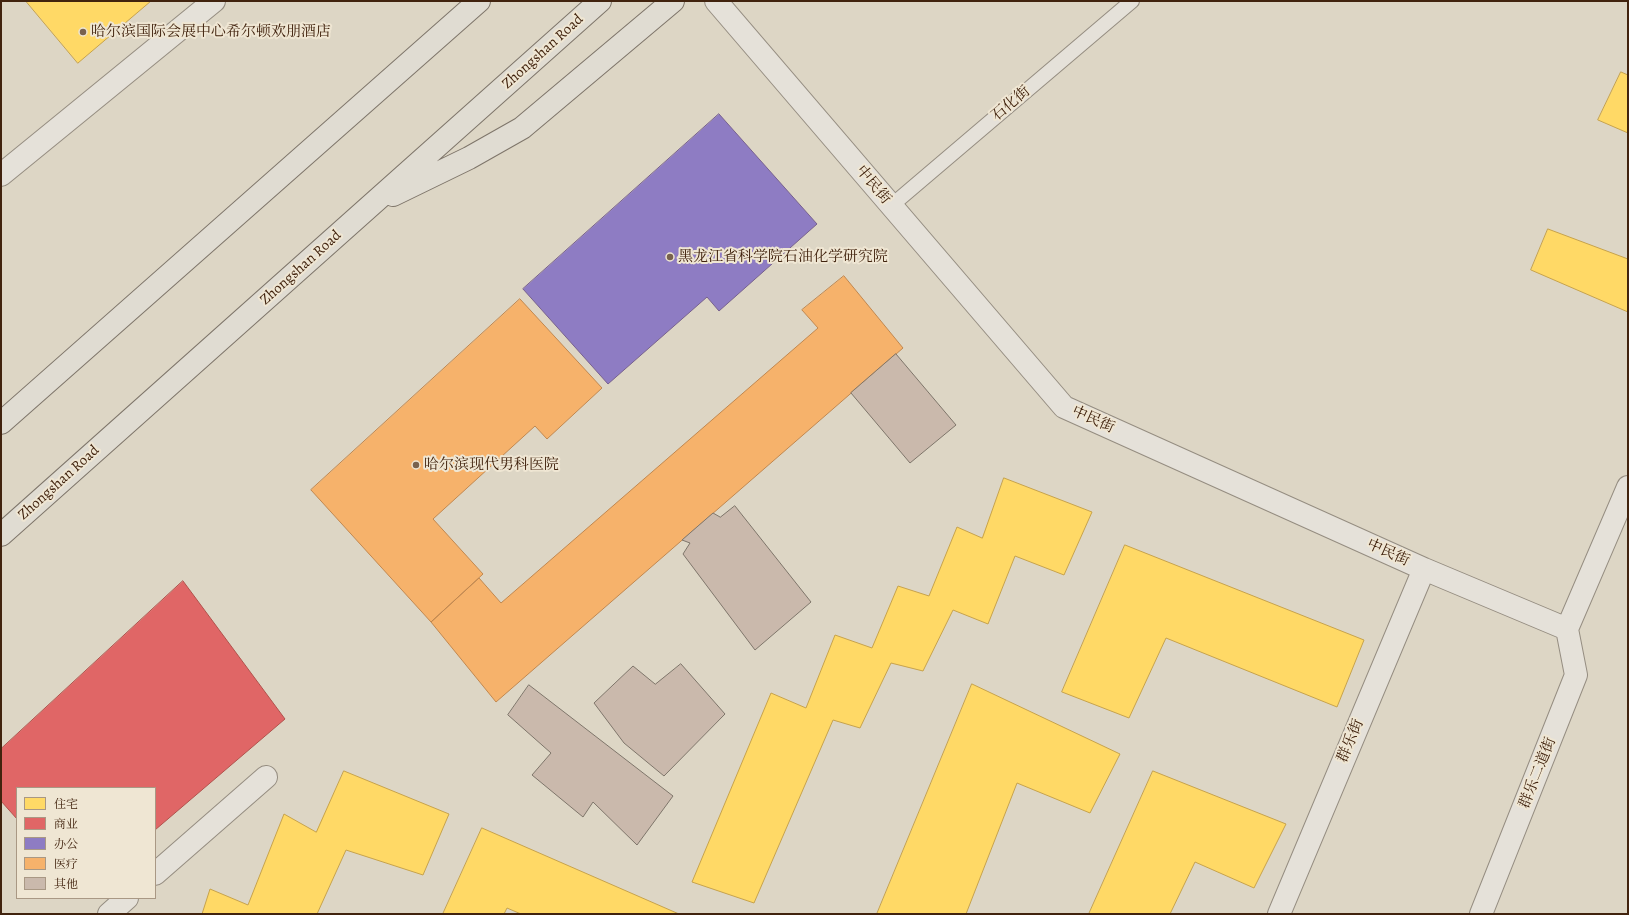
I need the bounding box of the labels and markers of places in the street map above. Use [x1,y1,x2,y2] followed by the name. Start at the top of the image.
[91,23,331,41] place label: 哈尔滨国际会展中心希尔顿欢朋酒店
[78,27,88,37] marker: 哈尔滨国际会展中心希尔顿欢朋酒店
[678,248,888,266] place label: 黑龙江省科学院石油化学研究院
[665,252,675,262] marker: 黑龙江省科学院石油化学研究院
[424,456,559,474] place label: 哈尔滨现代男科医院
[411,460,421,470] marker: 哈尔滨现代男科医院

